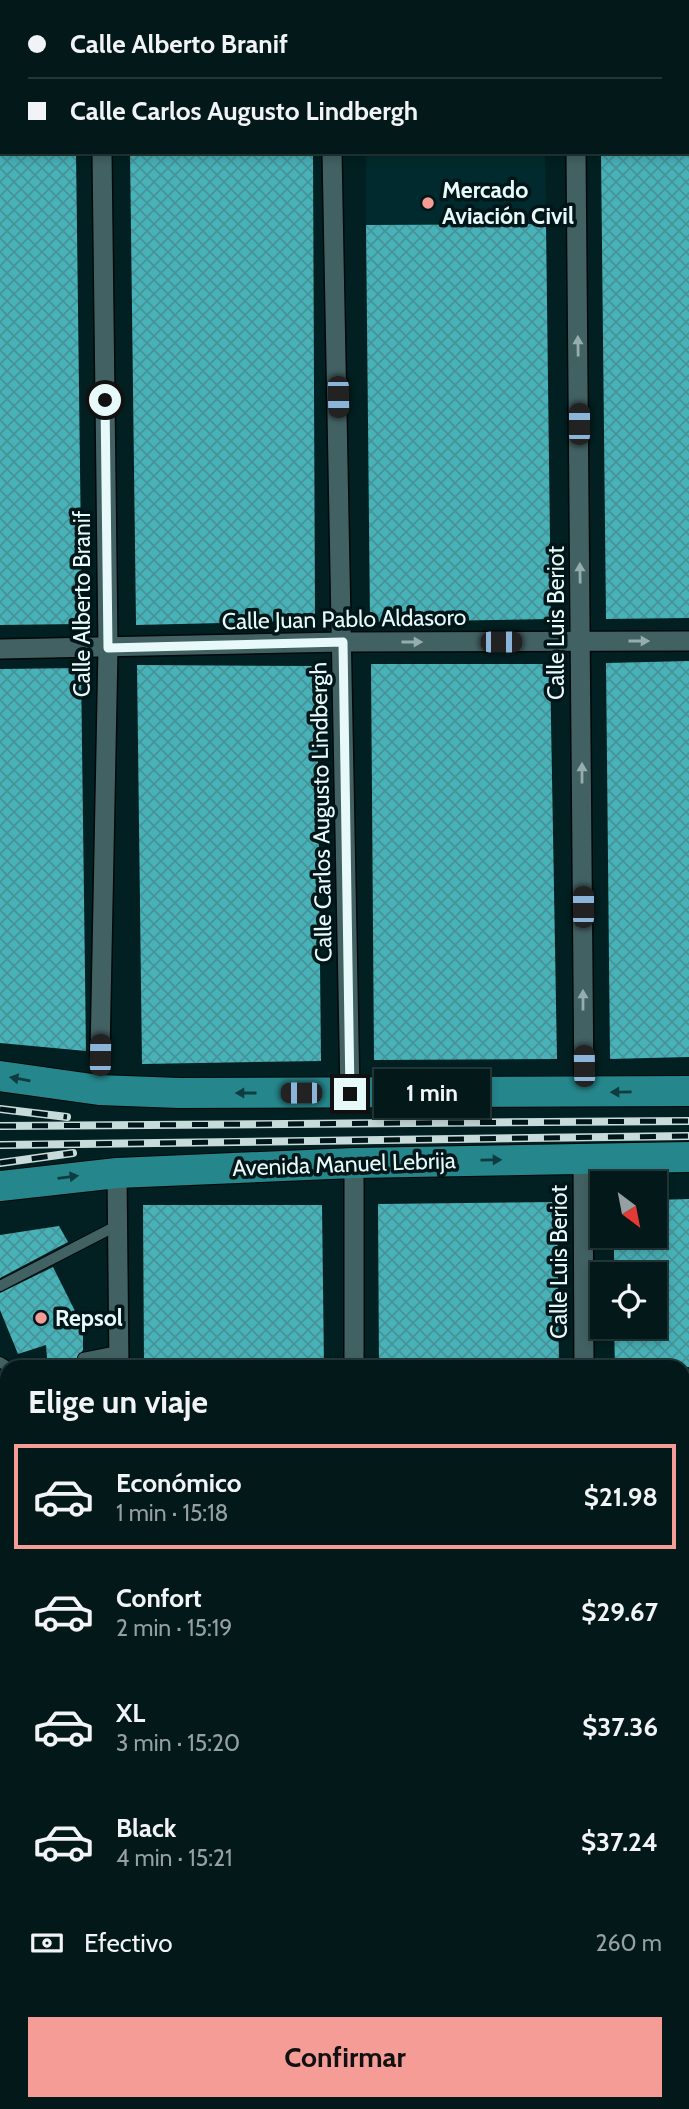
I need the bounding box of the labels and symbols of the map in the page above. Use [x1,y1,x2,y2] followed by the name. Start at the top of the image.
[442,176,574,230] place label: Mercado Aviación Civil
[420,195,436,211] marker: Mercado Aviación Civil
[572,334,584,356] one-way arrow
[328,376,349,418] car
[89,384,121,416] route start
[569,403,590,445] car
[68,510,96,697] street label: Calle Alberto Branif
[542,546,570,700] street label: Calle Luis Beriot
[574,562,586,584] one-way arrow
[222,603,466,635] street label: Calle Juan Pablo Aldasoro
[481,632,523,653] car
[628,635,650,647] one-way arrow
[401,636,423,648] one-way arrow
[304,662,338,962] street label: Calle Carlos Augusto Lindbergh
[576,761,587,783] one-way arrow
[573,886,594,928] car
[577,989,589,1011] one-way arrow
[90,1034,111,1076] car
[574,1045,595,1087] car
[374,1070,490,1118] callout: 1 min
[9,1073,31,1084] one-way arrow
[334,1078,366,1110] route end
[281,1083,323,1104] car
[610,1086,632,1098] one-way arrow
[235,1087,257,1099] one-way arrow
[232,1146,456,1182] street label: Avenida Manuel Lebrija
[480,1154,502,1165] one-way arrow
[590,1171,667,1248] north arrow
[57,1172,79,1183] one-way arrow
[545,1185,573,1339] street label: Calle Luis Beriot
[55,1304,123,1332] place label: Repsol
[33,1310,49,1326] marker: Repsol

